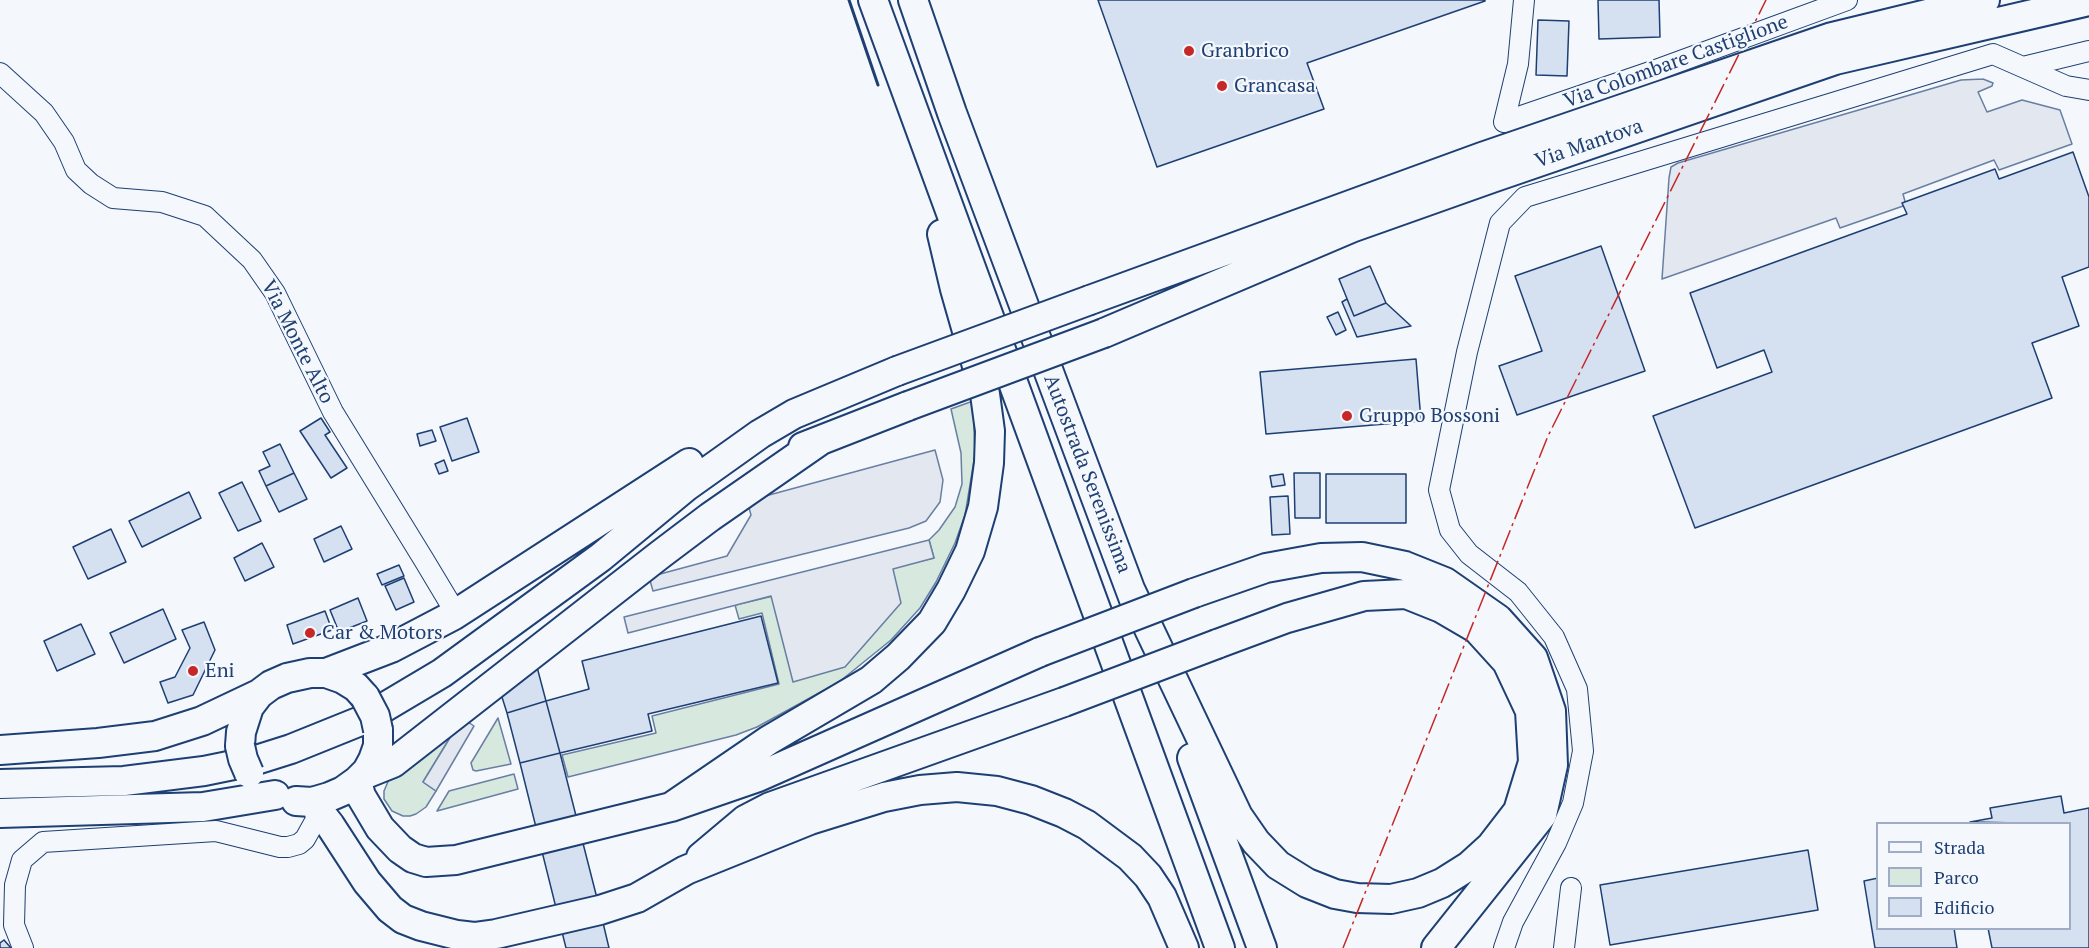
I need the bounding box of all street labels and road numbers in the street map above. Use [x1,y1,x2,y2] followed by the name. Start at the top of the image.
[1561,10,1791,114] street label: Via Colombare Castiglione
[1532,114,1646,174] street label: Via Mantova
[256,276,338,408] street label: Via Monte Alto
[1038,371,1136,577] street label: Autostrada Serenissima

